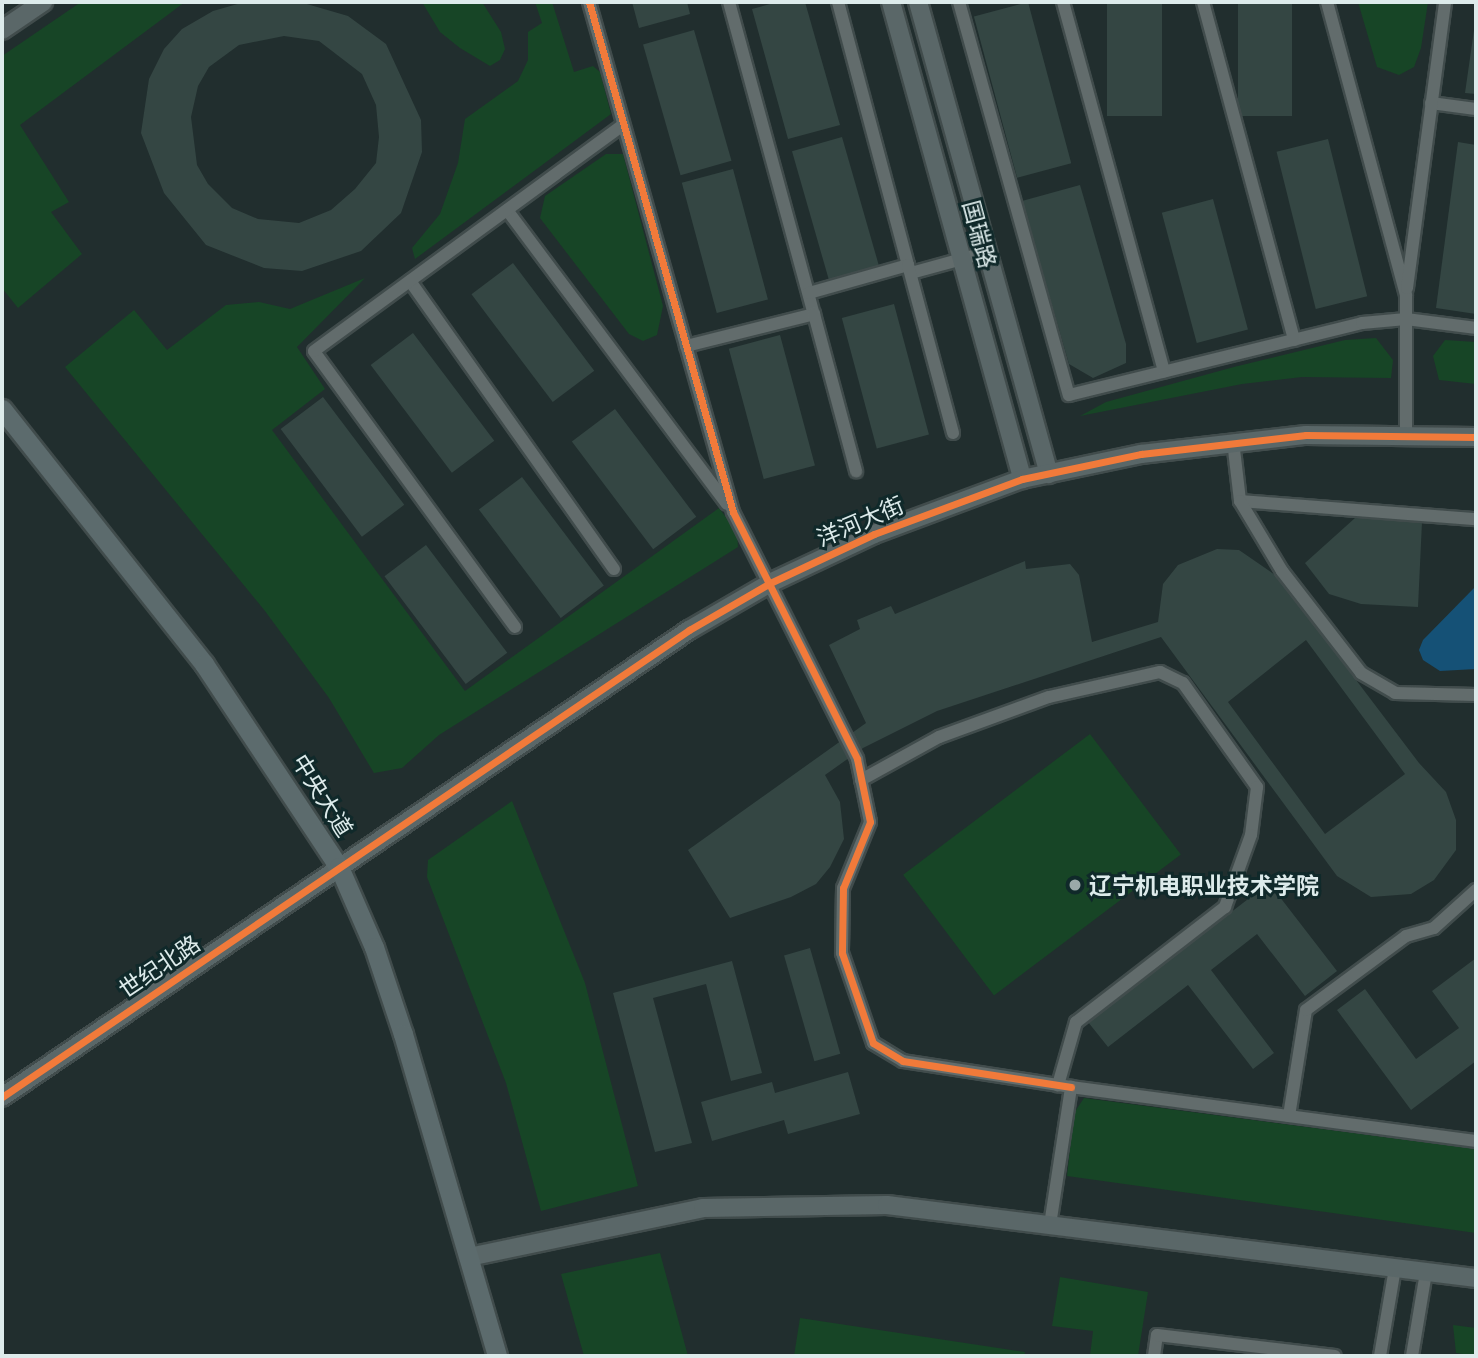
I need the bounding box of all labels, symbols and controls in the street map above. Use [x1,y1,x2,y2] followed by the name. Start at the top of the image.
[958,197,1002,271] street label: 国瑞路
[812,490,908,552] street label: 洋河大街
[287,749,359,841] street label: 中央大道
[1089,871,1319,899] place label: 辽宁机电职业技术学院
[1067,877,1083,893] marker: 辽宁机电职业技术学院
[113,929,205,1003] street label: 世纪北路

